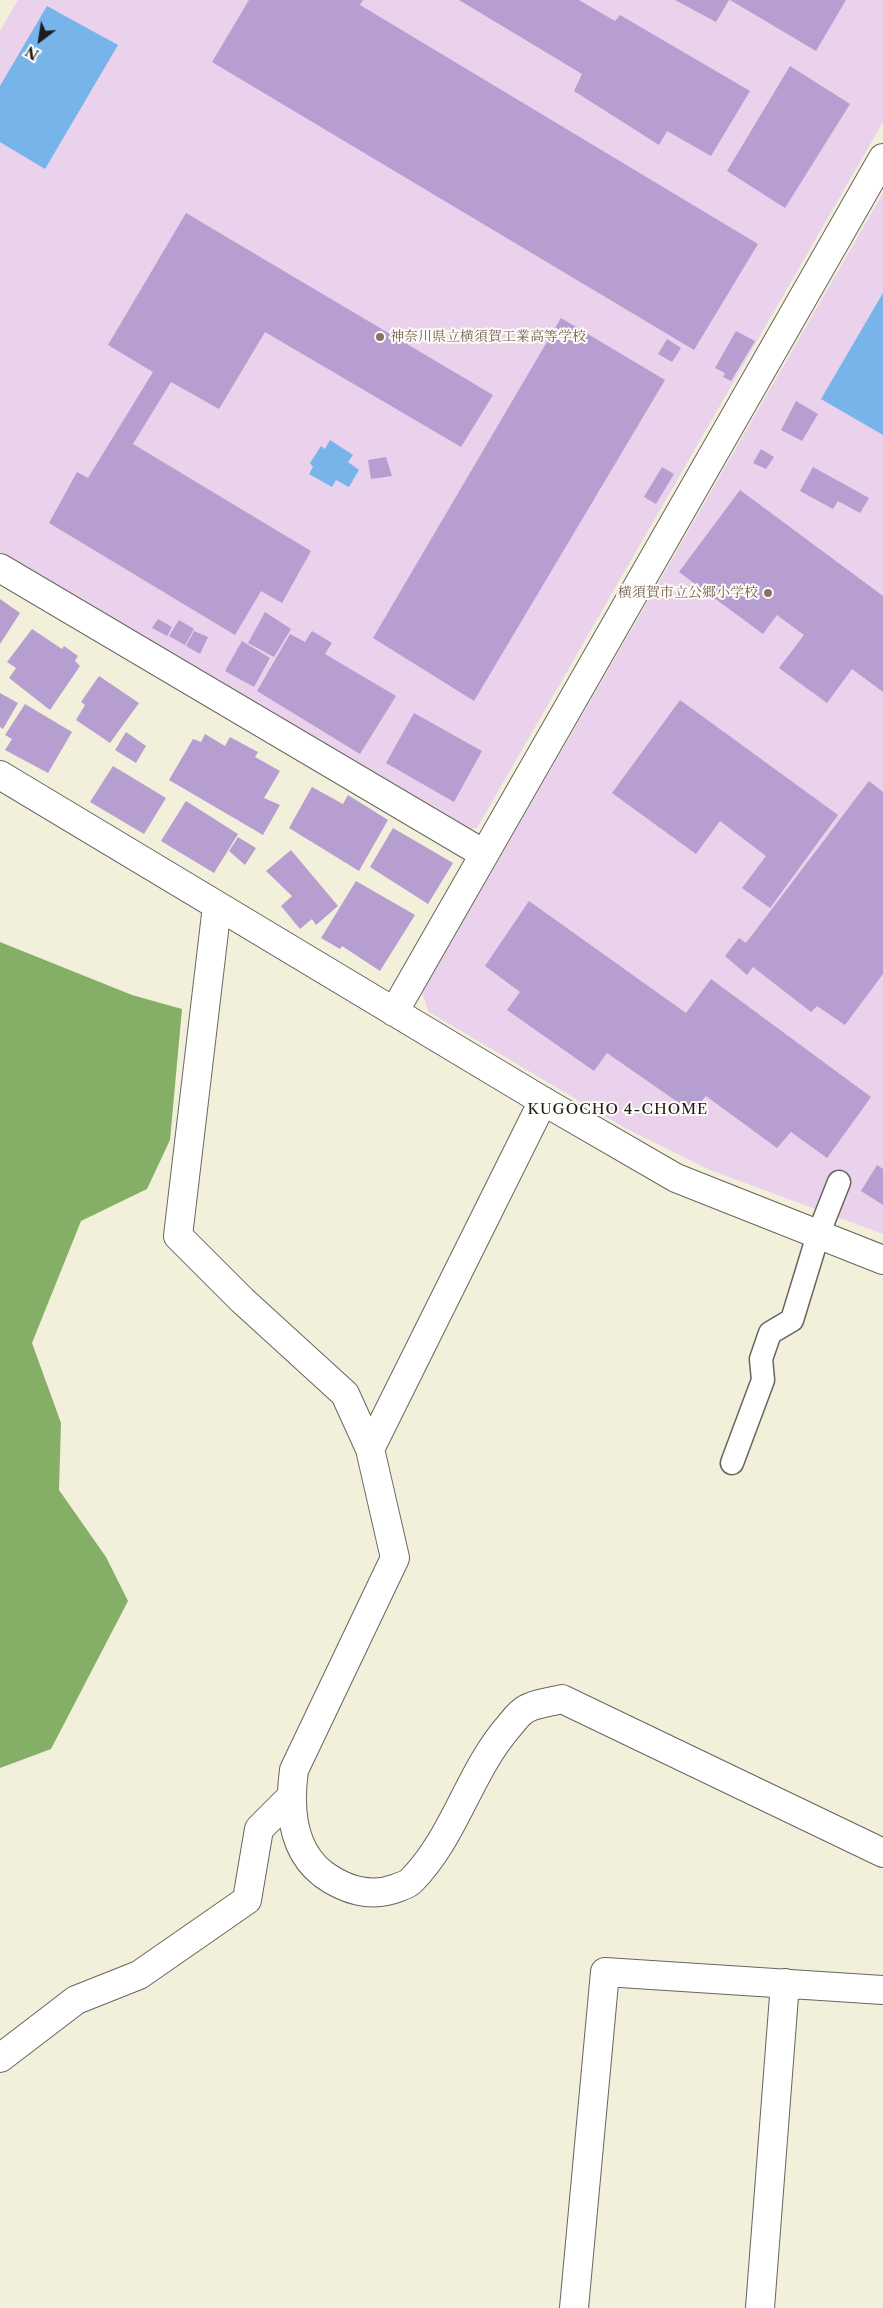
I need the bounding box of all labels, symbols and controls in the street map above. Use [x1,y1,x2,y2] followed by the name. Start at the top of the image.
[15,15,65,65] north arrow
[22,42,42,64] text: N
[390,329,586,345] place label: 神奈川県立横須賀工業高等学校
[374,331,386,343] marker: 神奈川県立横須賀工業高等学校
[618,585,758,601] place label: 横須賀市立公郷小学校
[762,587,774,599] marker: 横須賀市立公郷小学校
[526,1101,710,1119] district label: KUGOCHO 4-CHOME

